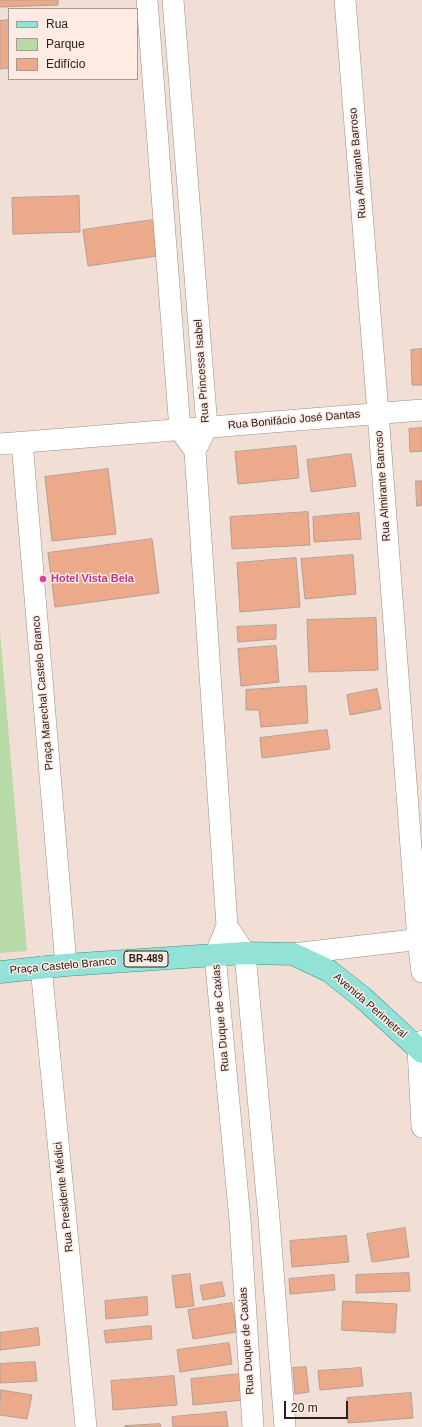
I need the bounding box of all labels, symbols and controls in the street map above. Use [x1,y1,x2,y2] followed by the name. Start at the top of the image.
[8,8,138,80] legend
[46,17,68,31] text: Rua
[46,37,85,51] text: Parque
[46,57,85,71] text: Edifício
[347,107,369,219] street label: Rua Almirante Barroso
[192,319,212,423] street label: Rua Princessa Isabel
[227,408,361,432] street label: Rua Bonifácio José Dantas
[373,430,393,542] street label: Rua Almirante Barroso
[51,572,134,586] place label: Hotel Vista Bela
[38,574,48,584] marker: Hotel Vista Bela
[30,615,56,771] street label: Praça Marechal Castelo Branco
[124,951,168,967] road number: BR-489
[9,955,117,977] street label: Praça Castelo Branco
[210,964,232,1072] street label: Rua Duque de Caxias
[331,971,409,1041] street label: Avenida Perimetral
[52,1141,76,1253] street label: Rua Presidente Médici
[237,1287,257,1395] street label: Rua Duque de Caxias
[286,1393,350,1419] scale bar
[291,1401,318,1415] text: 20 m

